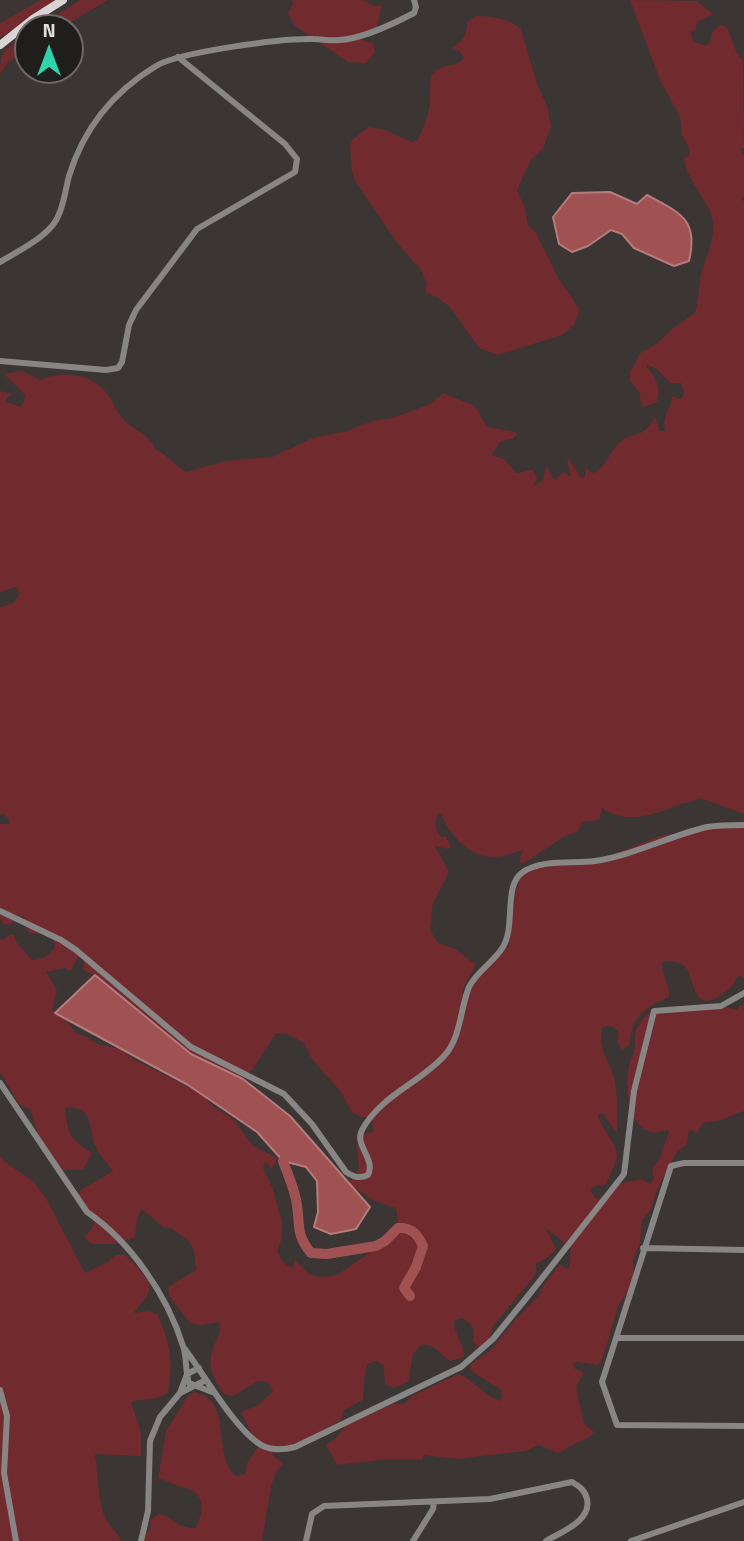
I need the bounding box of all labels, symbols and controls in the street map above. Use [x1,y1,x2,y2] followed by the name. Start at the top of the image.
[14,14,84,84] north arrow
[42,15,56,44] text: N

